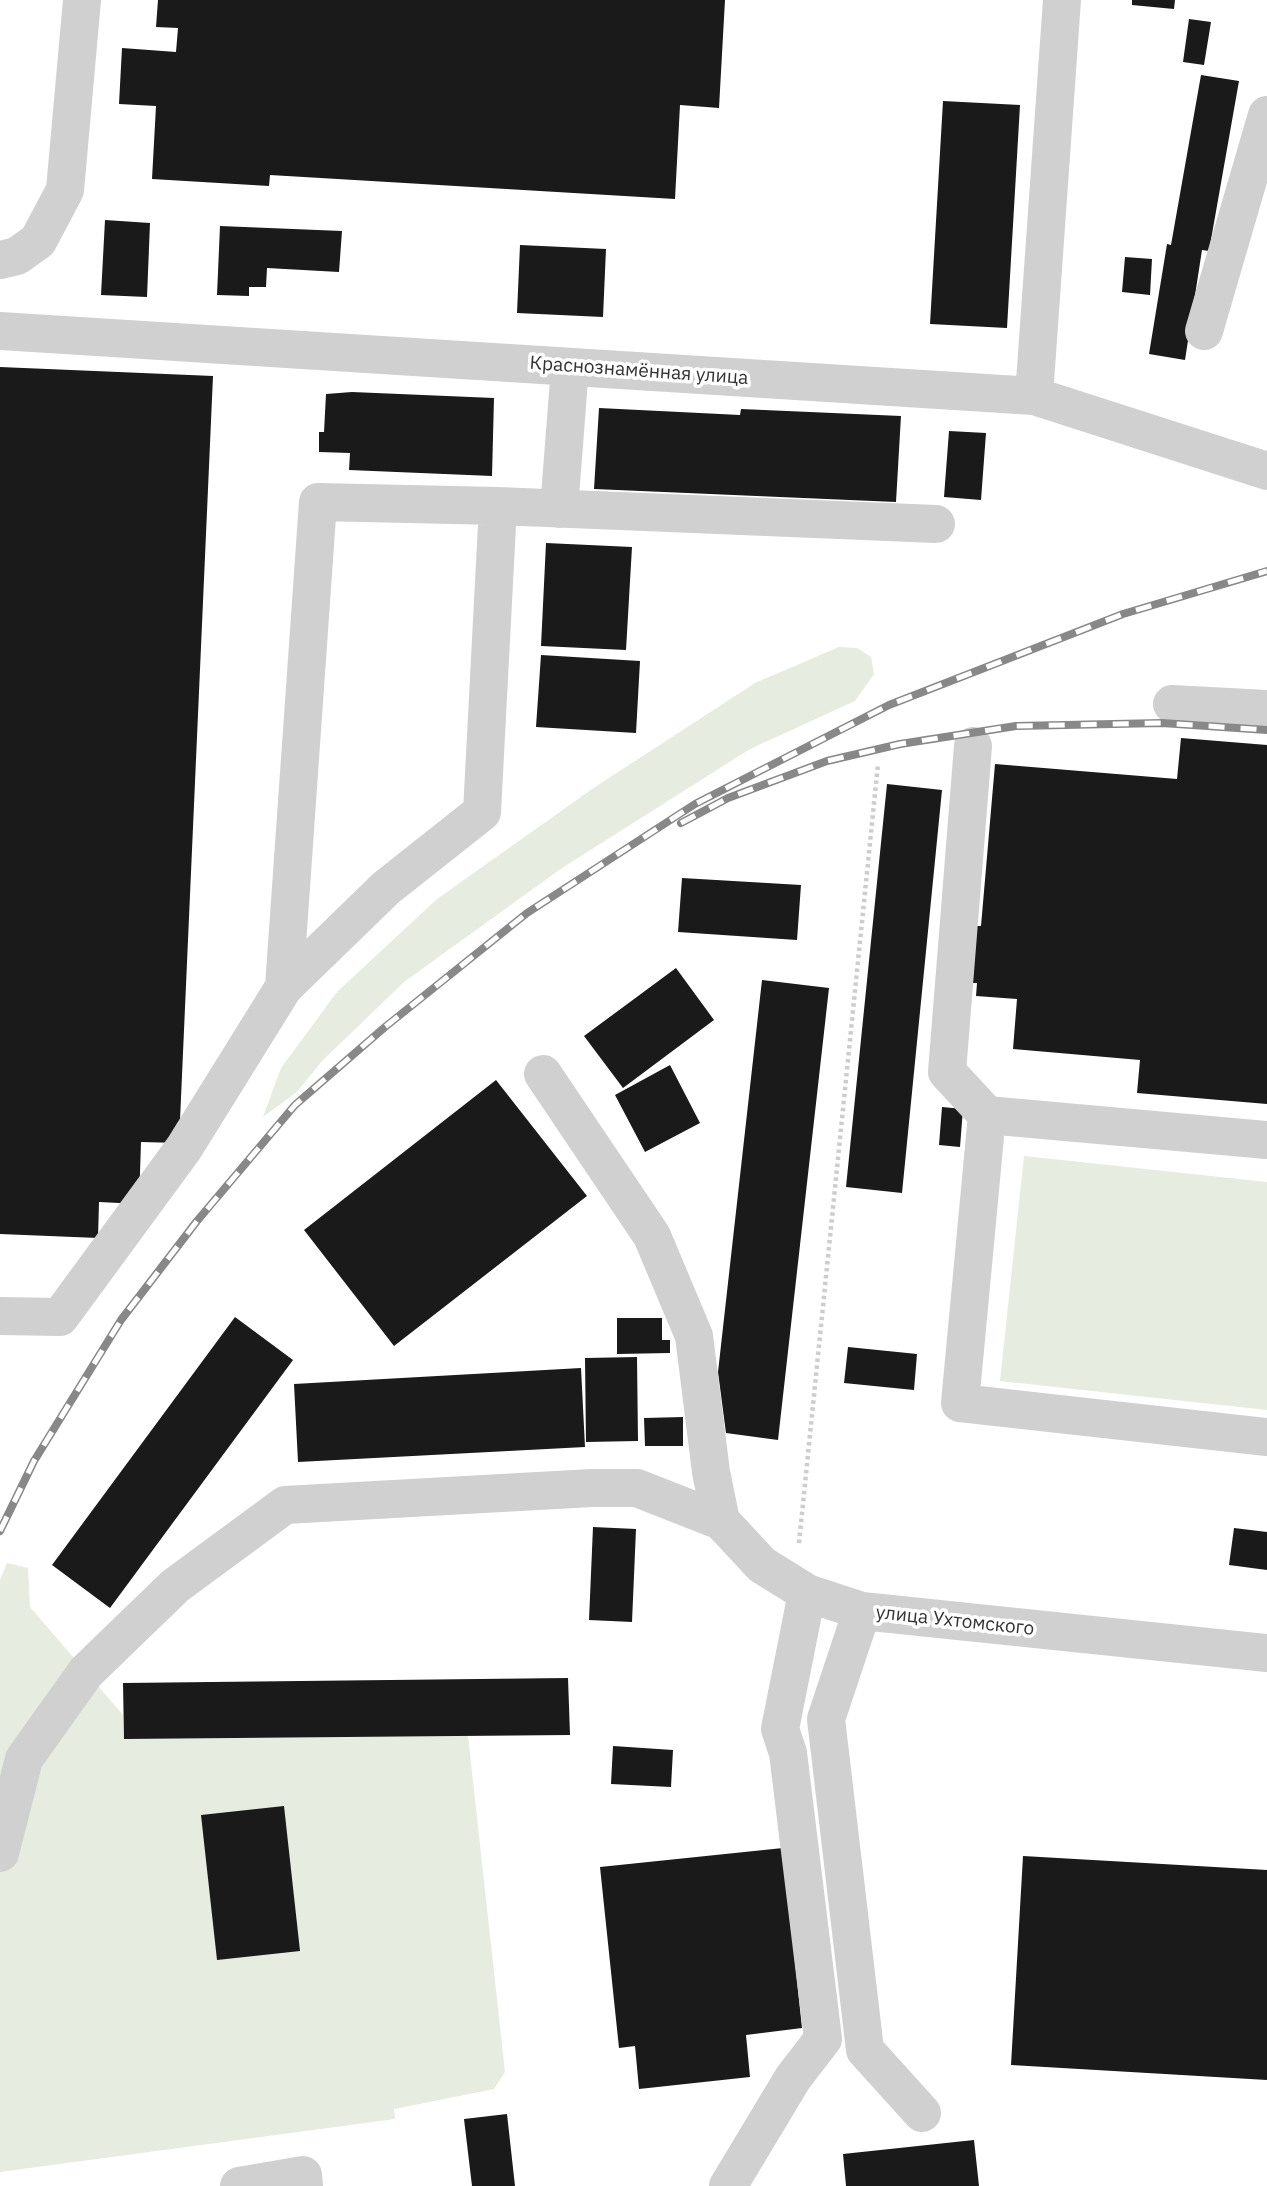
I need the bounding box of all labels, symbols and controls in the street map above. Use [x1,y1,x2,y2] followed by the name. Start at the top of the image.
[529,352,749,390] street label: Краснознамённая улица
[875,1601,1035,1641] street label: улица Ухтомского

